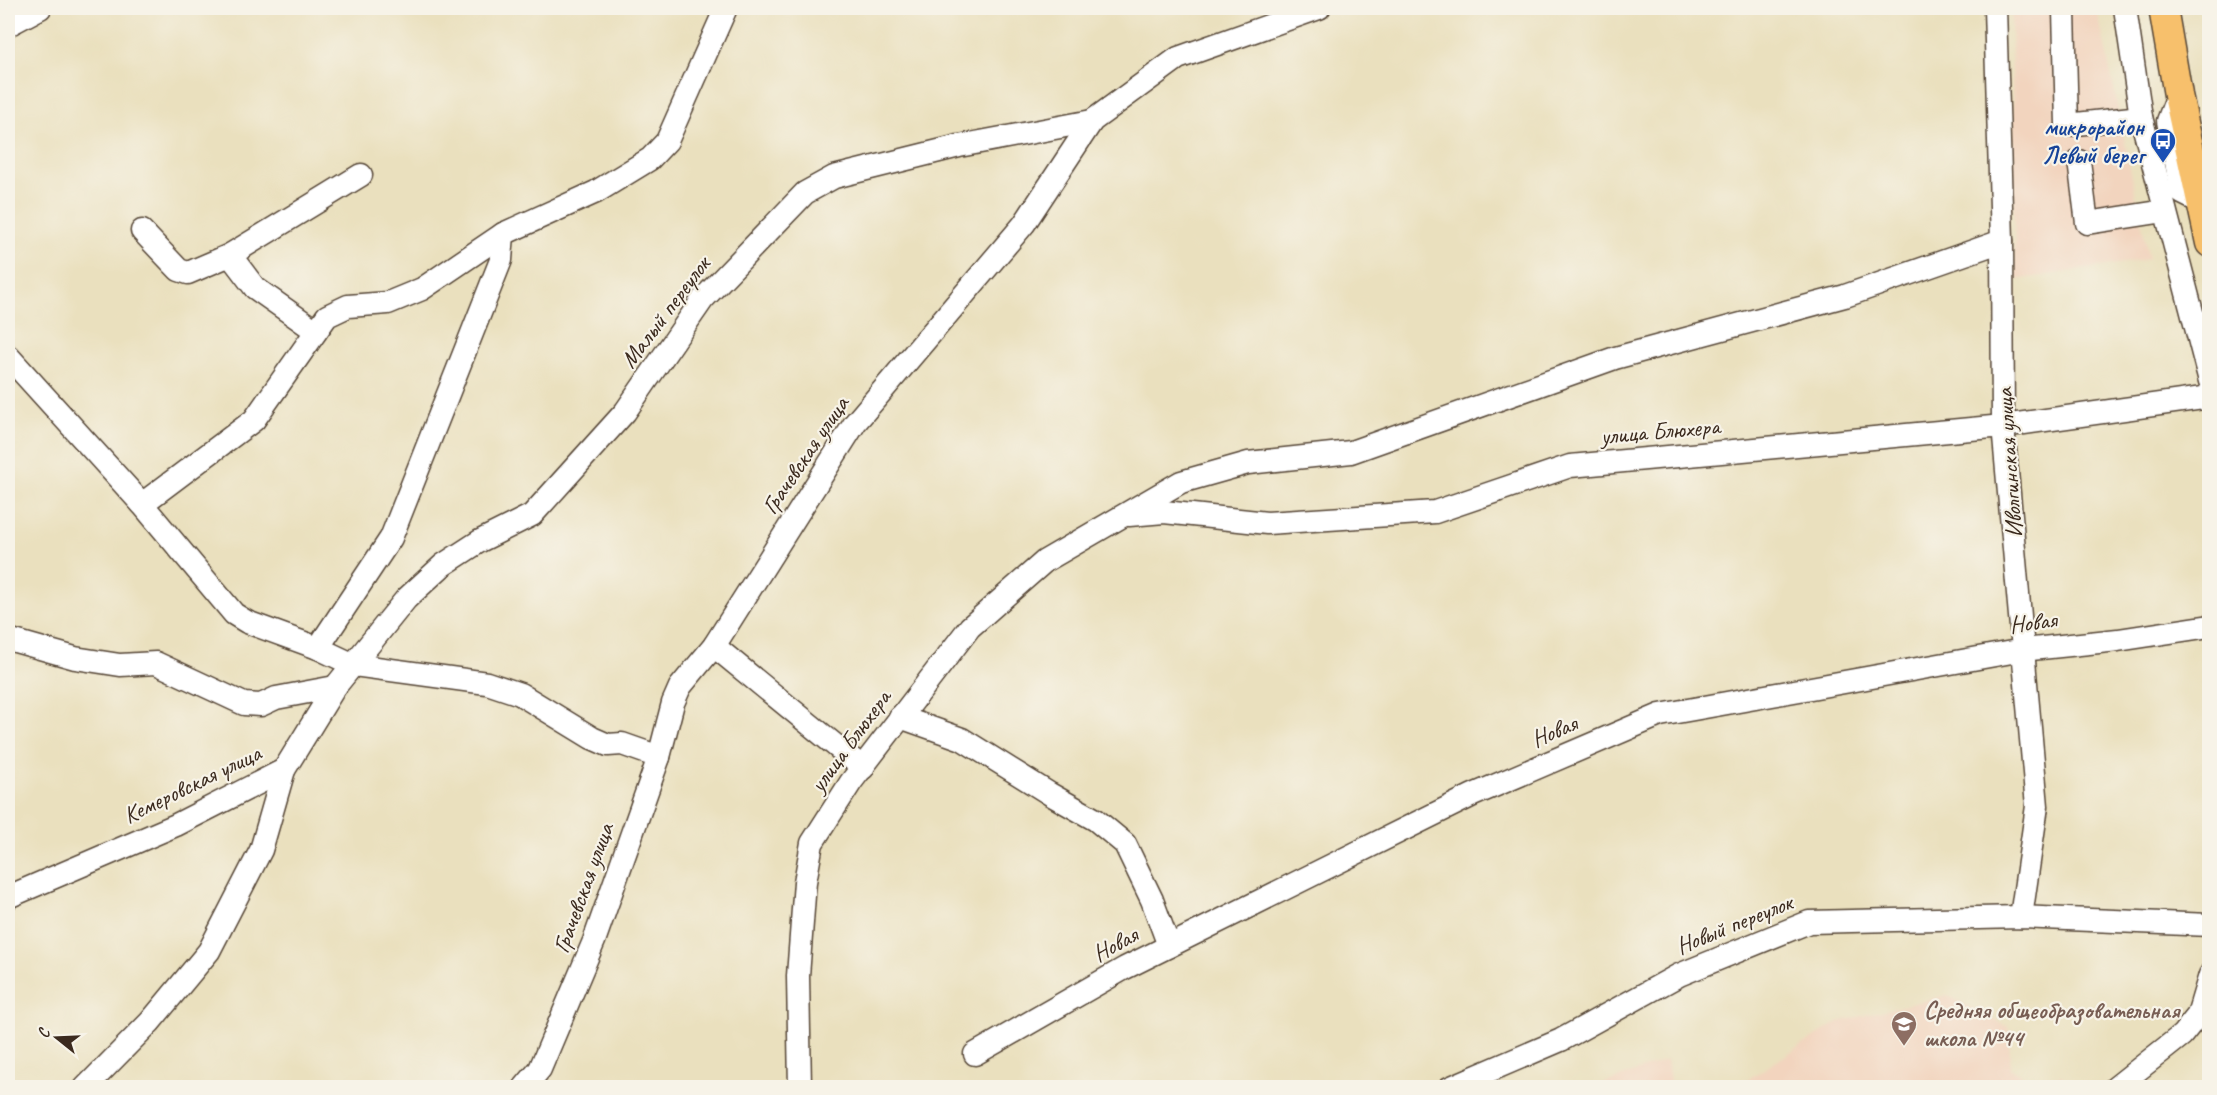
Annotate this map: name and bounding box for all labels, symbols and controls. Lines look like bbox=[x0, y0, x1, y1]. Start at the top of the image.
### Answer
place label: микрорайон Левый берег bbox=[2042, 112, 2148, 170]
bus stop icon: микрорайон Левый берег bbox=[2148, 126, 2178, 164]
street label: Малый переулок bbox=[613, 249, 718, 374]
street label: Иволгинская улица bbox=[1989, 386, 2029, 539]
street label: Грачевская улица bbox=[755, 389, 856, 520]
street label: улица Блюхера bbox=[1597, 411, 1723, 451]
street label: Новая bbox=[2008, 604, 2060, 640]
street label: улица Блюхера bbox=[802, 682, 899, 800]
street label: Новая bbox=[1526, 707, 1583, 754]
street label: Кемеровская улица bbox=[118, 737, 267, 830]
street label: Грачевская улица bbox=[546, 818, 621, 957]
street label: Новый переулок bbox=[1671, 886, 1799, 961]
street label: Новая bbox=[1087, 919, 1144, 968]
place label: Средняя общеобразовательная школа №44 bbox=[1924, 995, 2181, 1053]
north arrow bbox=[27, 1008, 87, 1068]
school or university icon: Средняя общеобразовательная школа №44 bbox=[1889, 1009, 1919, 1047]
text: С bbox=[33, 1025, 55, 1041]

